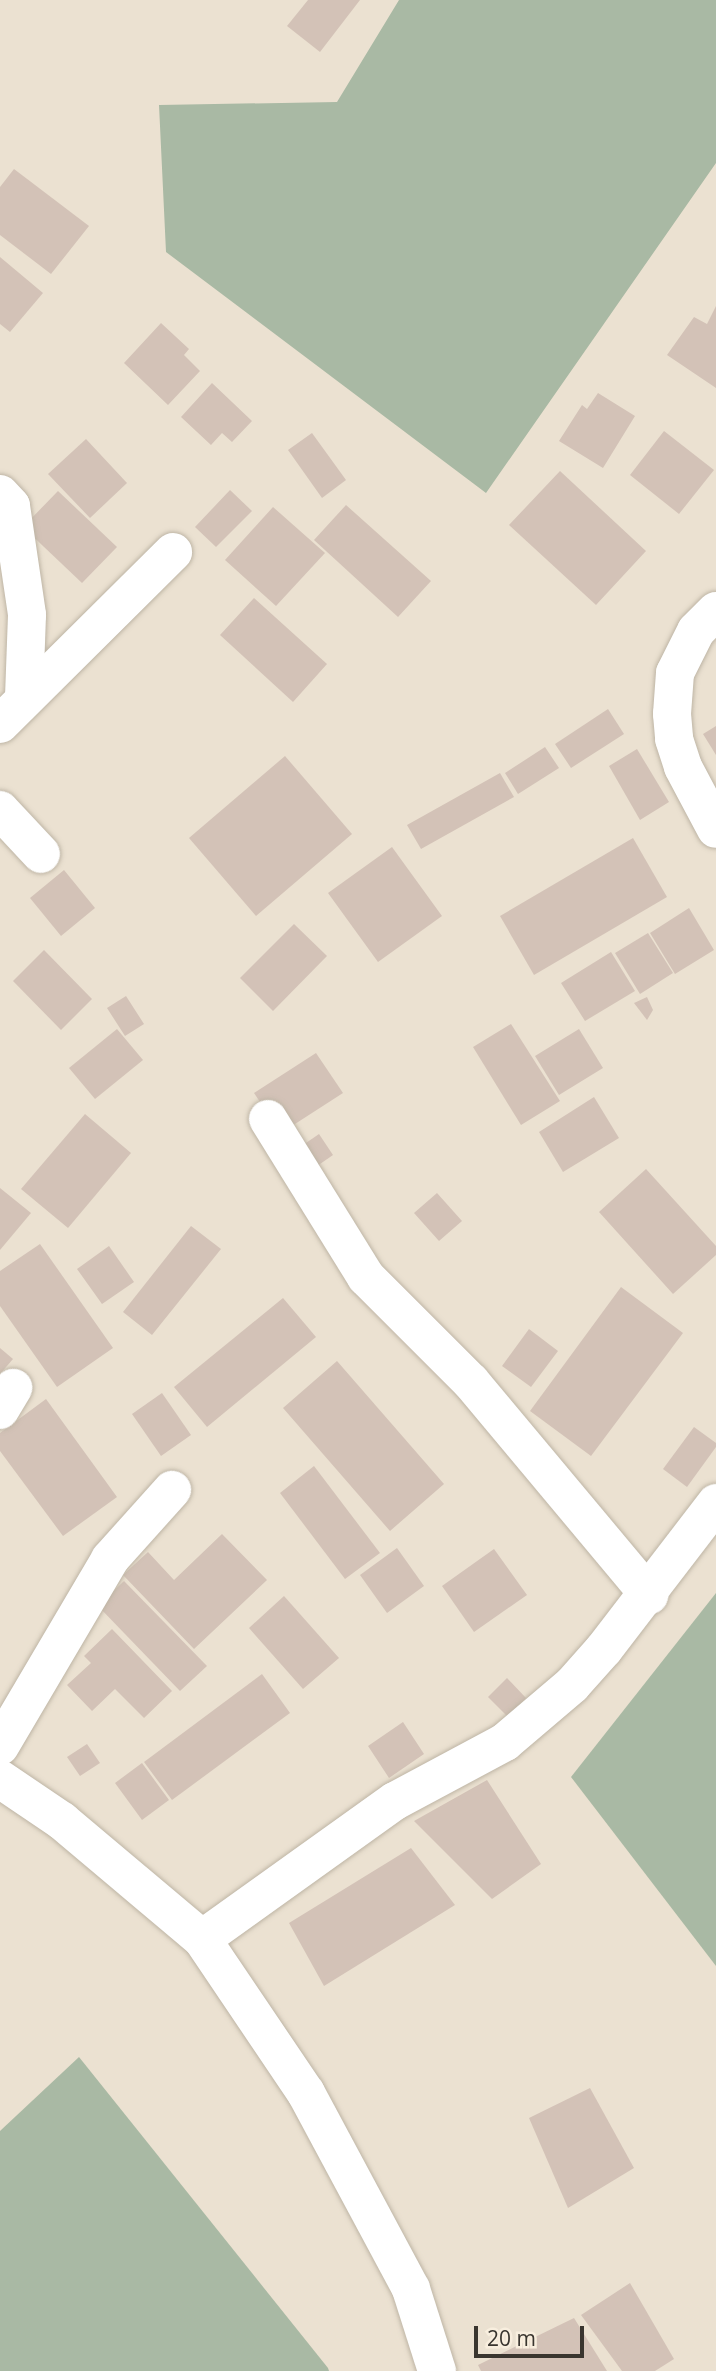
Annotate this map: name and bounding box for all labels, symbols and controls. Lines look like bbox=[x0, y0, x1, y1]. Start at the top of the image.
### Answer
scale bar bbox=[478, 2312, 588, 2356]
text: 20 m bbox=[487, 2324, 536, 2352]

